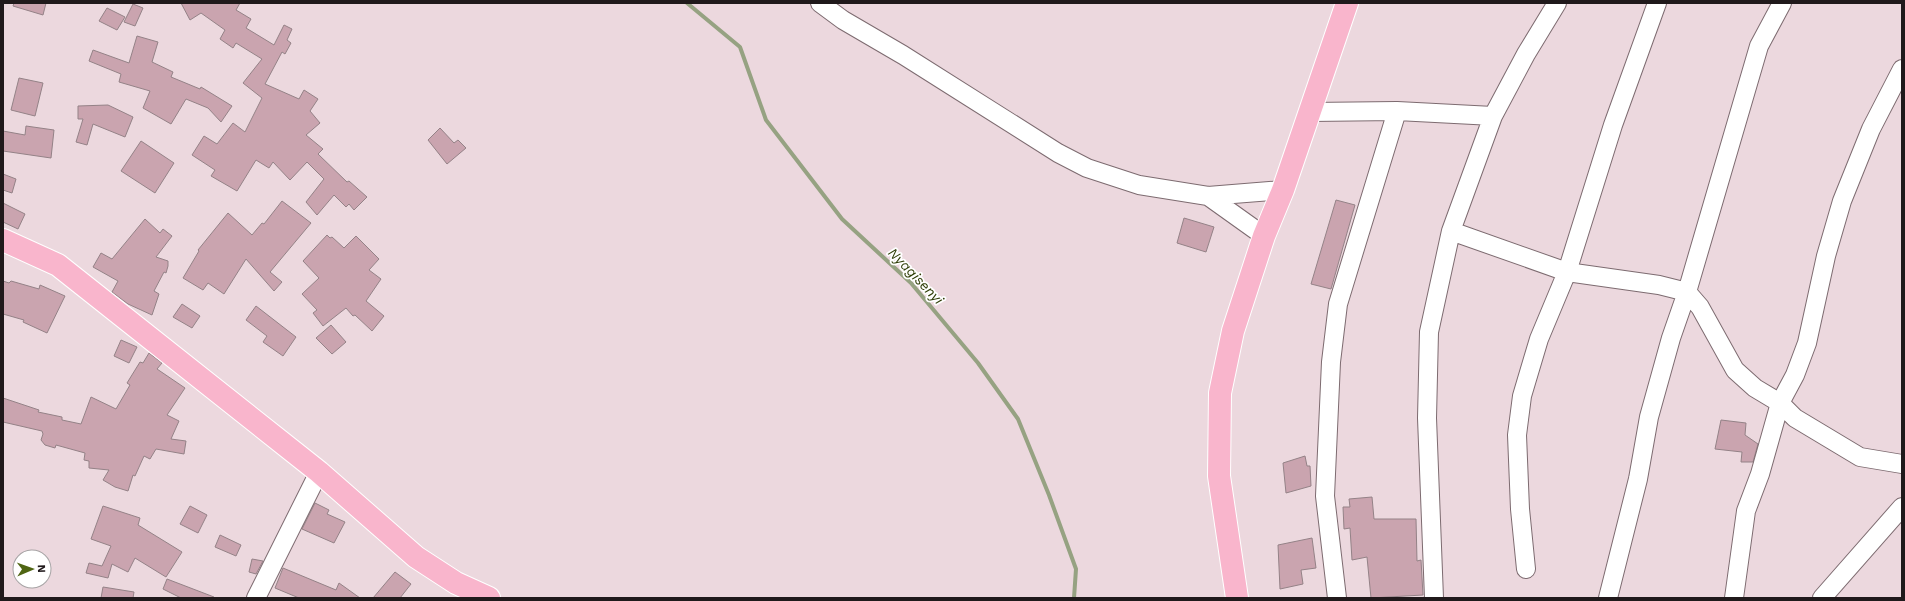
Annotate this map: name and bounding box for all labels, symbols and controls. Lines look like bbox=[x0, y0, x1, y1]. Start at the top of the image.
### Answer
water label: Nyagisenyi bbox=[885, 244, 947, 308]
north arrow bbox=[12, 549, 52, 589]
text: N bbox=[35, 564, 48, 573]

